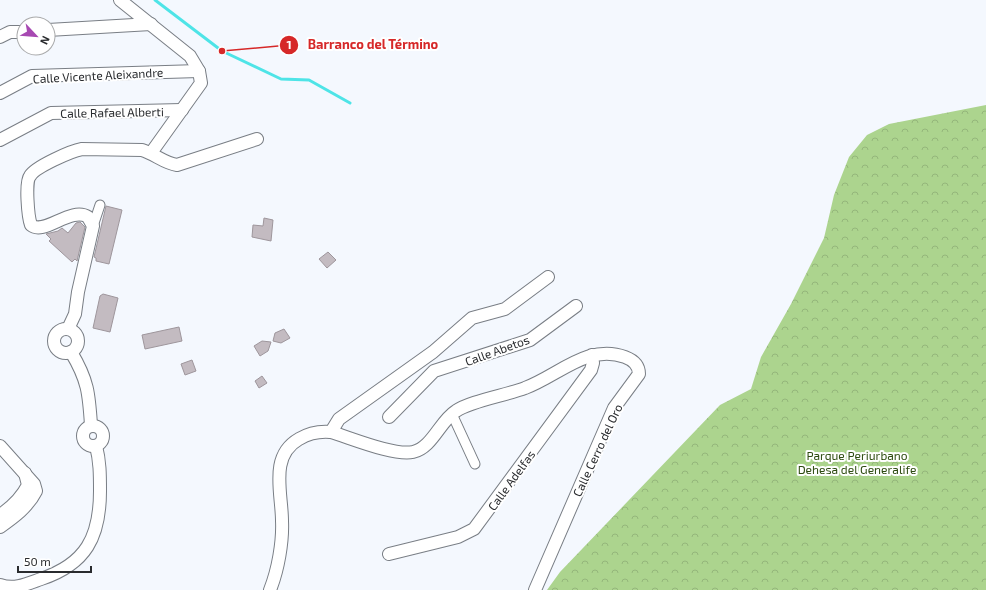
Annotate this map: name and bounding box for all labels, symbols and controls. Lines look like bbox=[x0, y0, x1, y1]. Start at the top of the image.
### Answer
north arrow bbox=[16, 16, 56, 56]
callout: Barranco del Término bbox=[279, 32, 446, 57]
text: N bbox=[38, 34, 53, 47]
text: Barranco del Término bbox=[308, 36, 439, 52]
text: 1 bbox=[286, 37, 292, 51]
street label: Calle Vicente Aleixandre bbox=[32, 65, 164, 85]
street label: Calle Rafael Alberti bbox=[60, 104, 164, 120]
street label: Calle Abetos bbox=[463, 332, 531, 368]
street label: Calle Cerro del Oro bbox=[569, 401, 625, 499]
street label: Calle Adelfas bbox=[484, 447, 538, 513]
park label: Parque Periurbano Dehesa del Generalife bbox=[798, 448, 916, 476]
scale bar bbox=[18, 548, 91, 574]
text: 50 m bbox=[24, 554, 51, 568]

